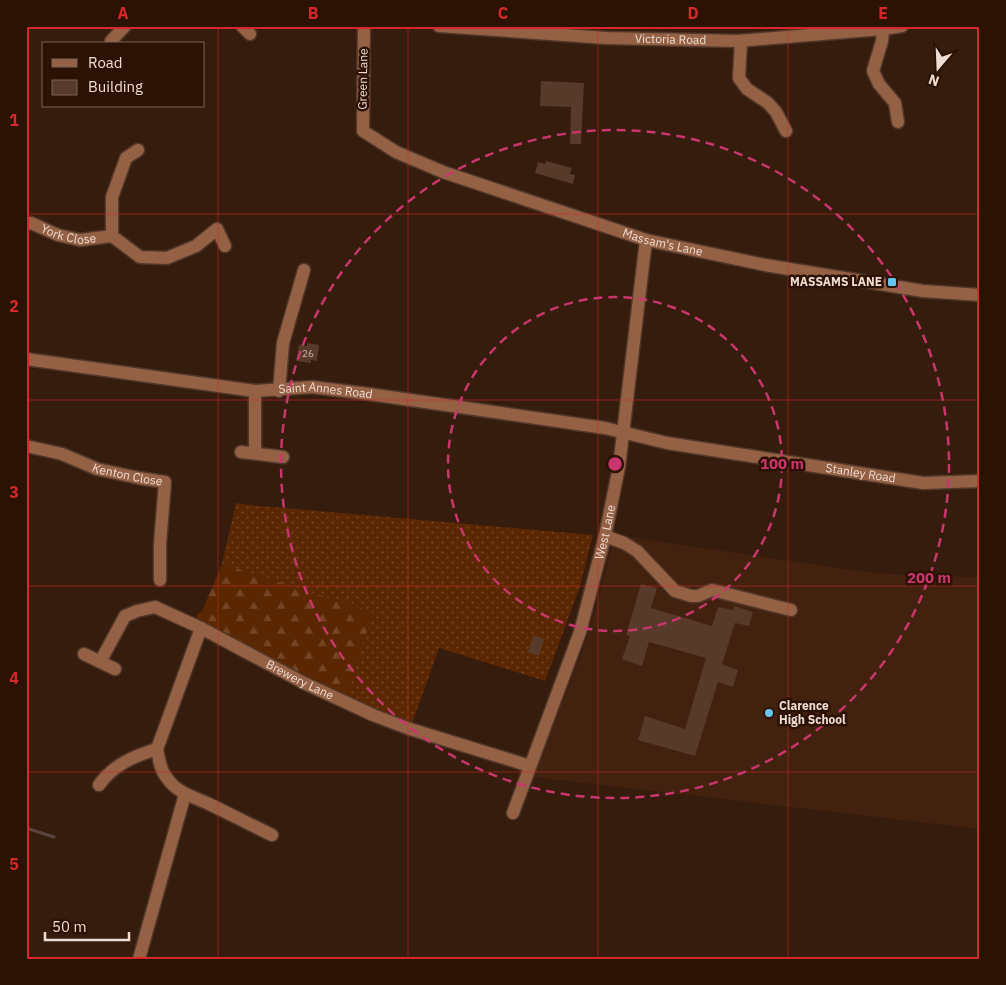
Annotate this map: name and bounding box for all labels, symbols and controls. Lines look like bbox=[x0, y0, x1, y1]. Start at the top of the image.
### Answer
text: A bbox=[118, 3, 129, 23]
text: B bbox=[308, 3, 319, 23]
text: C bbox=[498, 3, 508, 23]
text: D bbox=[687, 3, 699, 23]
text: E bbox=[878, 3, 888, 23]
street label: Victoria Road bbox=[635, 31, 707, 47]
legend bbox=[42, 42, 205, 108]
north arrow bbox=[914, 42, 964, 92]
street label: Green Lane bbox=[354, 48, 371, 110]
text: Road bbox=[88, 53, 123, 72]
text: N bbox=[926, 70, 941, 90]
text: Building bbox=[88, 77, 143, 96]
text: 1 bbox=[9, 110, 19, 130]
street label: York Close bbox=[39, 220, 97, 247]
street label: Massam's Lane bbox=[621, 225, 705, 259]
place label: MASSAMS LANE bbox=[790, 274, 882, 289]
marker: MASSAMS LANE bbox=[886, 276, 898, 288]
text: 2 bbox=[9, 296, 19, 316]
house number: 26 bbox=[302, 347, 314, 360]
street label: Saint Annes Road bbox=[278, 379, 374, 401]
text: 100 m bbox=[760, 454, 804, 473]
centre of rings bbox=[606, 455, 624, 473]
street label: Kenton Close bbox=[90, 460, 164, 489]
street label: Stanley Road bbox=[825, 460, 897, 486]
text: 3 bbox=[9, 482, 19, 502]
street label: West Lane bbox=[591, 503, 618, 561]
text: 200 m bbox=[907, 568, 951, 587]
street label: Brewery Lane bbox=[264, 656, 337, 703]
text: 4 bbox=[9, 668, 19, 688]
place label: Clarence High School bbox=[779, 698, 846, 727]
marker: Clarence High School bbox=[763, 707, 775, 719]
text: 5 bbox=[9, 854, 19, 874]
scale bar bbox=[45, 910, 129, 942]
text: 50 m bbox=[52, 917, 87, 936]

